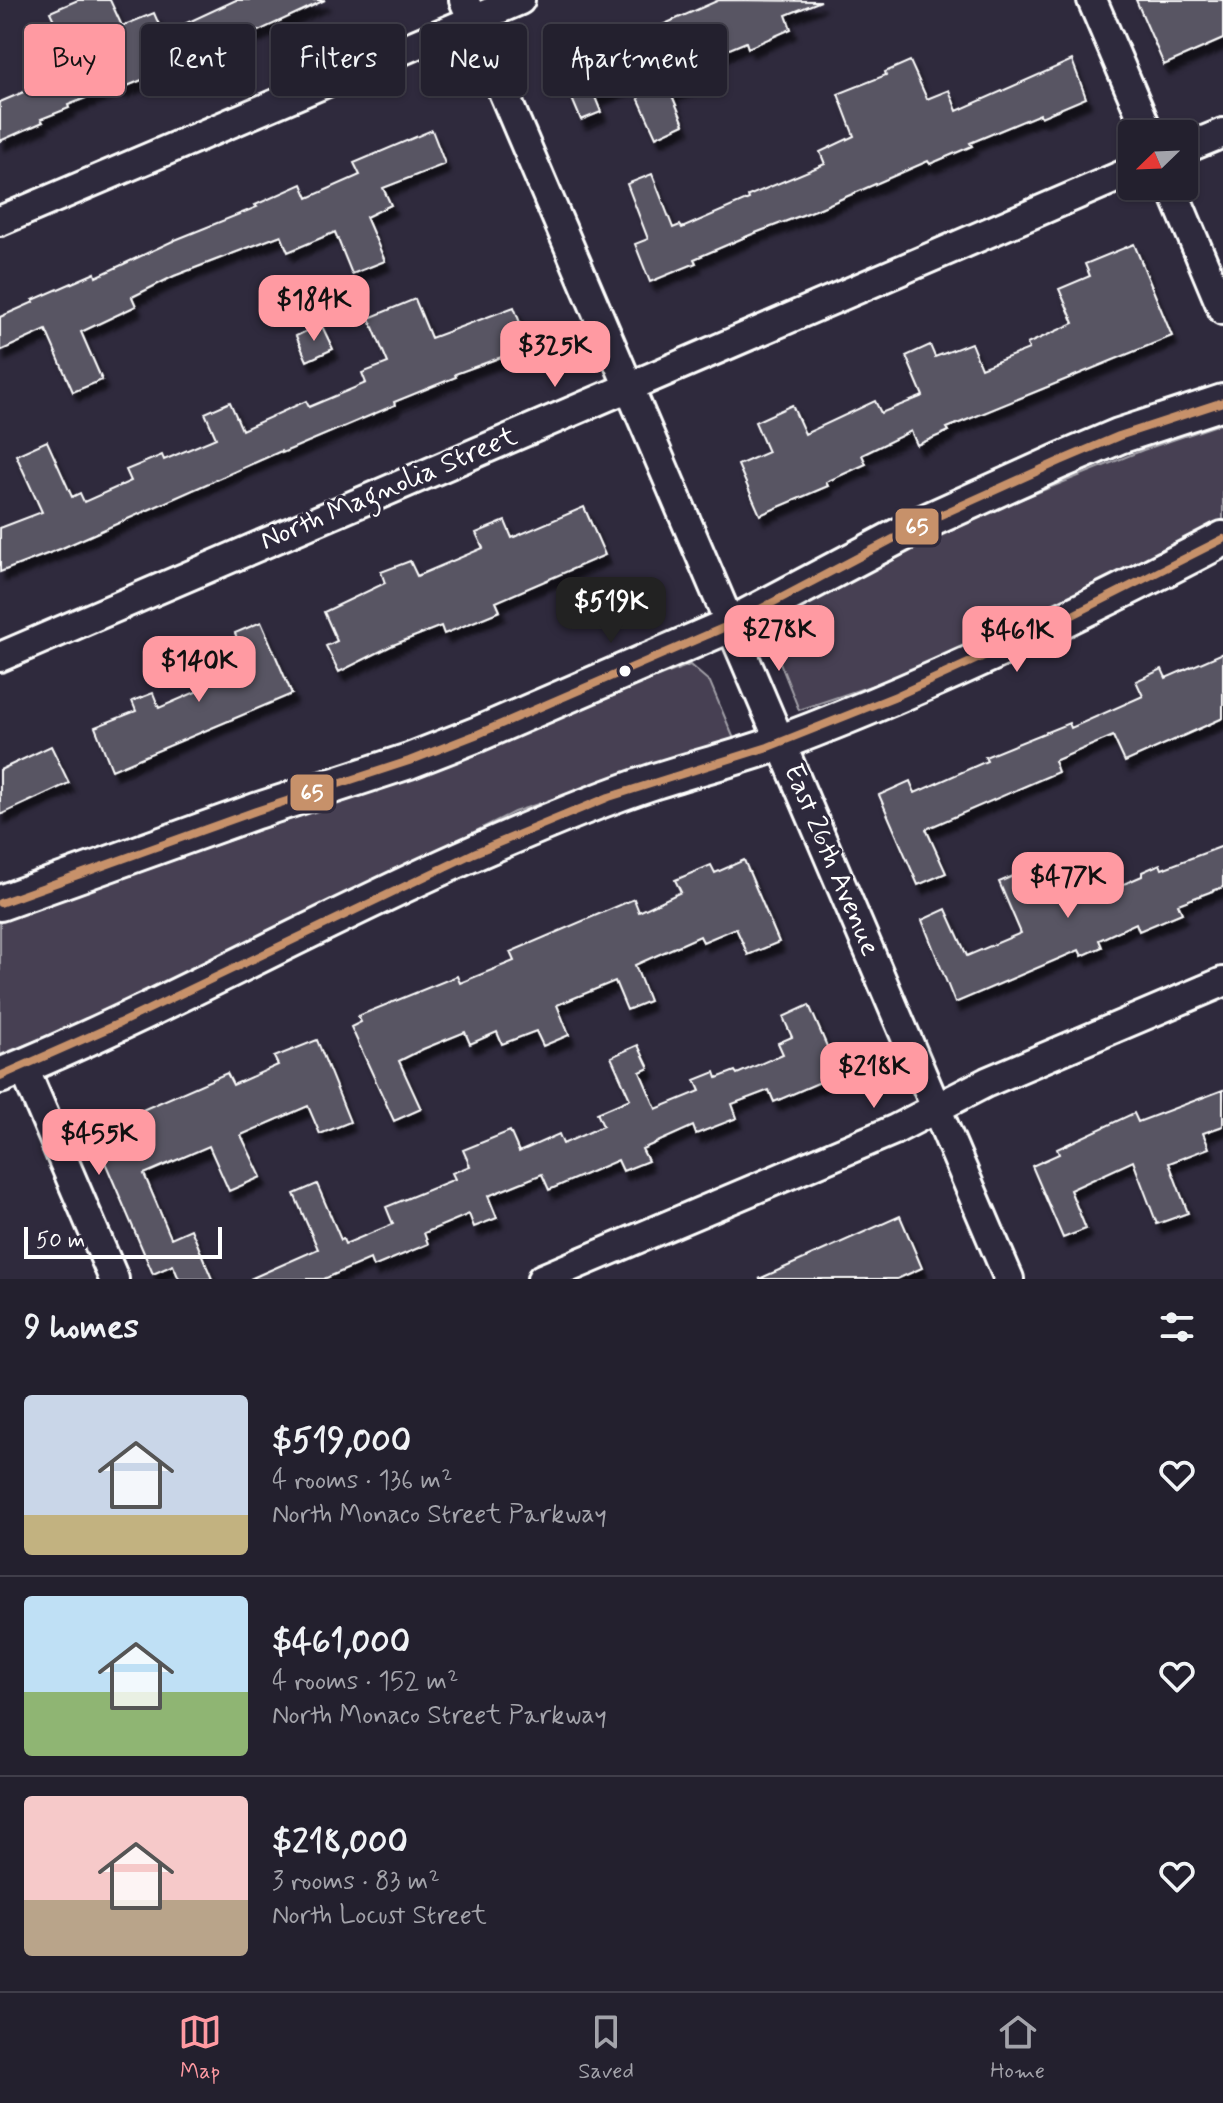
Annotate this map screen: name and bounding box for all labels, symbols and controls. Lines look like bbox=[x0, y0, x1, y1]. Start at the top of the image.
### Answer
chip: Buy bbox=[24, 24, 125, 96]
chip: Rent bbox=[141, 24, 255, 96]
chip: Filters bbox=[271, 24, 405, 96]
chip: New bbox=[421, 24, 527, 96]
chip: Apartment bbox=[543, 24, 727, 96]
north arrow bbox=[1118, 120, 1198, 200]
map controls bbox=[1118, 120, 1198, 200]
pin: $184K bbox=[258, 275, 370, 343]
text: $184K bbox=[277, 284, 351, 318]
pin: $325K bbox=[499, 321, 611, 389]
text: $325K bbox=[518, 330, 592, 364]
street label: North Magnolia Street bbox=[255, 418, 525, 563]
line badge: 65 bbox=[894, 507, 940, 546]
text: 65 bbox=[906, 514, 929, 542]
pin: $519K bbox=[555, 577, 667, 645]
text: $519K bbox=[574, 586, 648, 620]
pin: $278K bbox=[723, 605, 835, 673]
pin: $461K bbox=[961, 606, 1073, 674]
text: $278K bbox=[742, 614, 816, 648]
text: $461K bbox=[980, 615, 1054, 649]
pin: $140K bbox=[143, 636, 255, 704]
text: $140K bbox=[161, 645, 237, 679]
unlabelled marker bbox=[617, 663, 633, 679]
street label: East 26th Avenue bbox=[774, 758, 888, 962]
line badge: 65 bbox=[289, 773, 335, 812]
text: 65 bbox=[301, 780, 324, 808]
pin: $477K bbox=[1012, 852, 1124, 920]
text: $477K bbox=[1030, 861, 1106, 895]
pin: $218K bbox=[818, 1042, 930, 1110]
text: $218K bbox=[838, 1051, 910, 1085]
pin: $455K bbox=[43, 1109, 155, 1177]
text: $455K bbox=[60, 1118, 138, 1152]
scale bar bbox=[24, 1223, 222, 1259]
text: 50 m bbox=[36, 1227, 85, 1255]
text: 9 homes bbox=[24, 1305, 139, 1350]
icon: filters bbox=[1155, 1305, 1199, 1349]
text: $519,000 bbox=[272, 1419, 411, 1464]
icon: home bbox=[88, 1427, 184, 1523]
icon: heart bbox=[1155, 1453, 1199, 1497]
text: 4 rooms · 136 m² bbox=[272, 1464, 452, 1498]
text: North Monaco Street Parkway bbox=[272, 1498, 607, 1532]
text: $461,000 bbox=[272, 1620, 410, 1665]
icon: home bbox=[88, 1628, 184, 1724]
icon: heart bbox=[1155, 1654, 1199, 1698]
text: 4 rooms · 152 m² bbox=[272, 1665, 459, 1699]
text: North Monaco Street Parkway bbox=[272, 1699, 607, 1733]
text: $218,000 bbox=[272, 1820, 408, 1865]
icon: home bbox=[88, 1828, 184, 1924]
icon: heart bbox=[1155, 1854, 1199, 1898]
text: 3 rooms · 83 m² bbox=[272, 1865, 440, 1899]
text: North Locust Street bbox=[272, 1899, 487, 1933]
tab: Map bbox=[178, 2010, 222, 2086]
tab: Saved bbox=[578, 2010, 634, 2086]
tab: Home bbox=[990, 2010, 1045, 2086]

